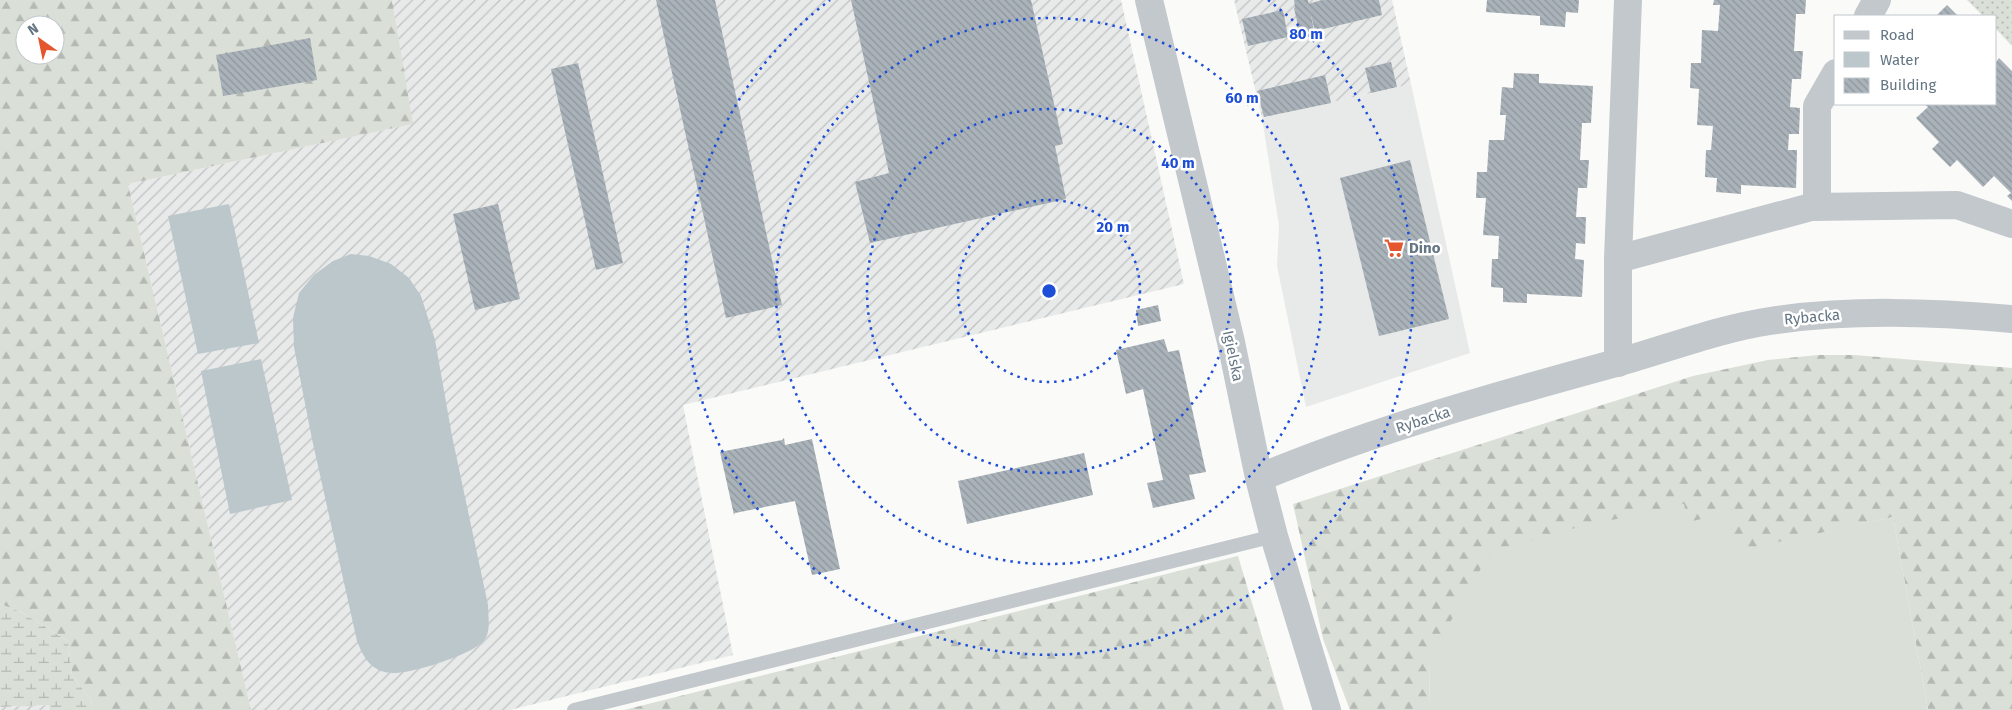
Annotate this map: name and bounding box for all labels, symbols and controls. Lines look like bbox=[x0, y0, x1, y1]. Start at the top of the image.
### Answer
north arrow bbox=[15, 15, 65, 65]
legend bbox=[1834, 15, 1997, 105]
text: N bbox=[25, 20, 42, 39]
text: 80 m bbox=[1289, 25, 1323, 43]
text: Road bbox=[1880, 26, 1915, 44]
text: Water bbox=[1880, 51, 1919, 69]
text: Building bbox=[1880, 76, 1936, 94]
text: 60 m bbox=[1225, 89, 1259, 107]
text: 40 m bbox=[1161, 154, 1195, 172]
text: 20 m bbox=[1097, 218, 1129, 236]
supermarket icon: Dino bbox=[1383, 237, 1405, 259]
place label: Dino bbox=[1409, 239, 1441, 257]
centre of rings bbox=[1040, 282, 1058, 300]
street label: Rybacka bbox=[1783, 306, 1841, 328]
street label: Igielska bbox=[1219, 329, 1247, 383]
street label: Rybacka bbox=[1394, 403, 1452, 437]

